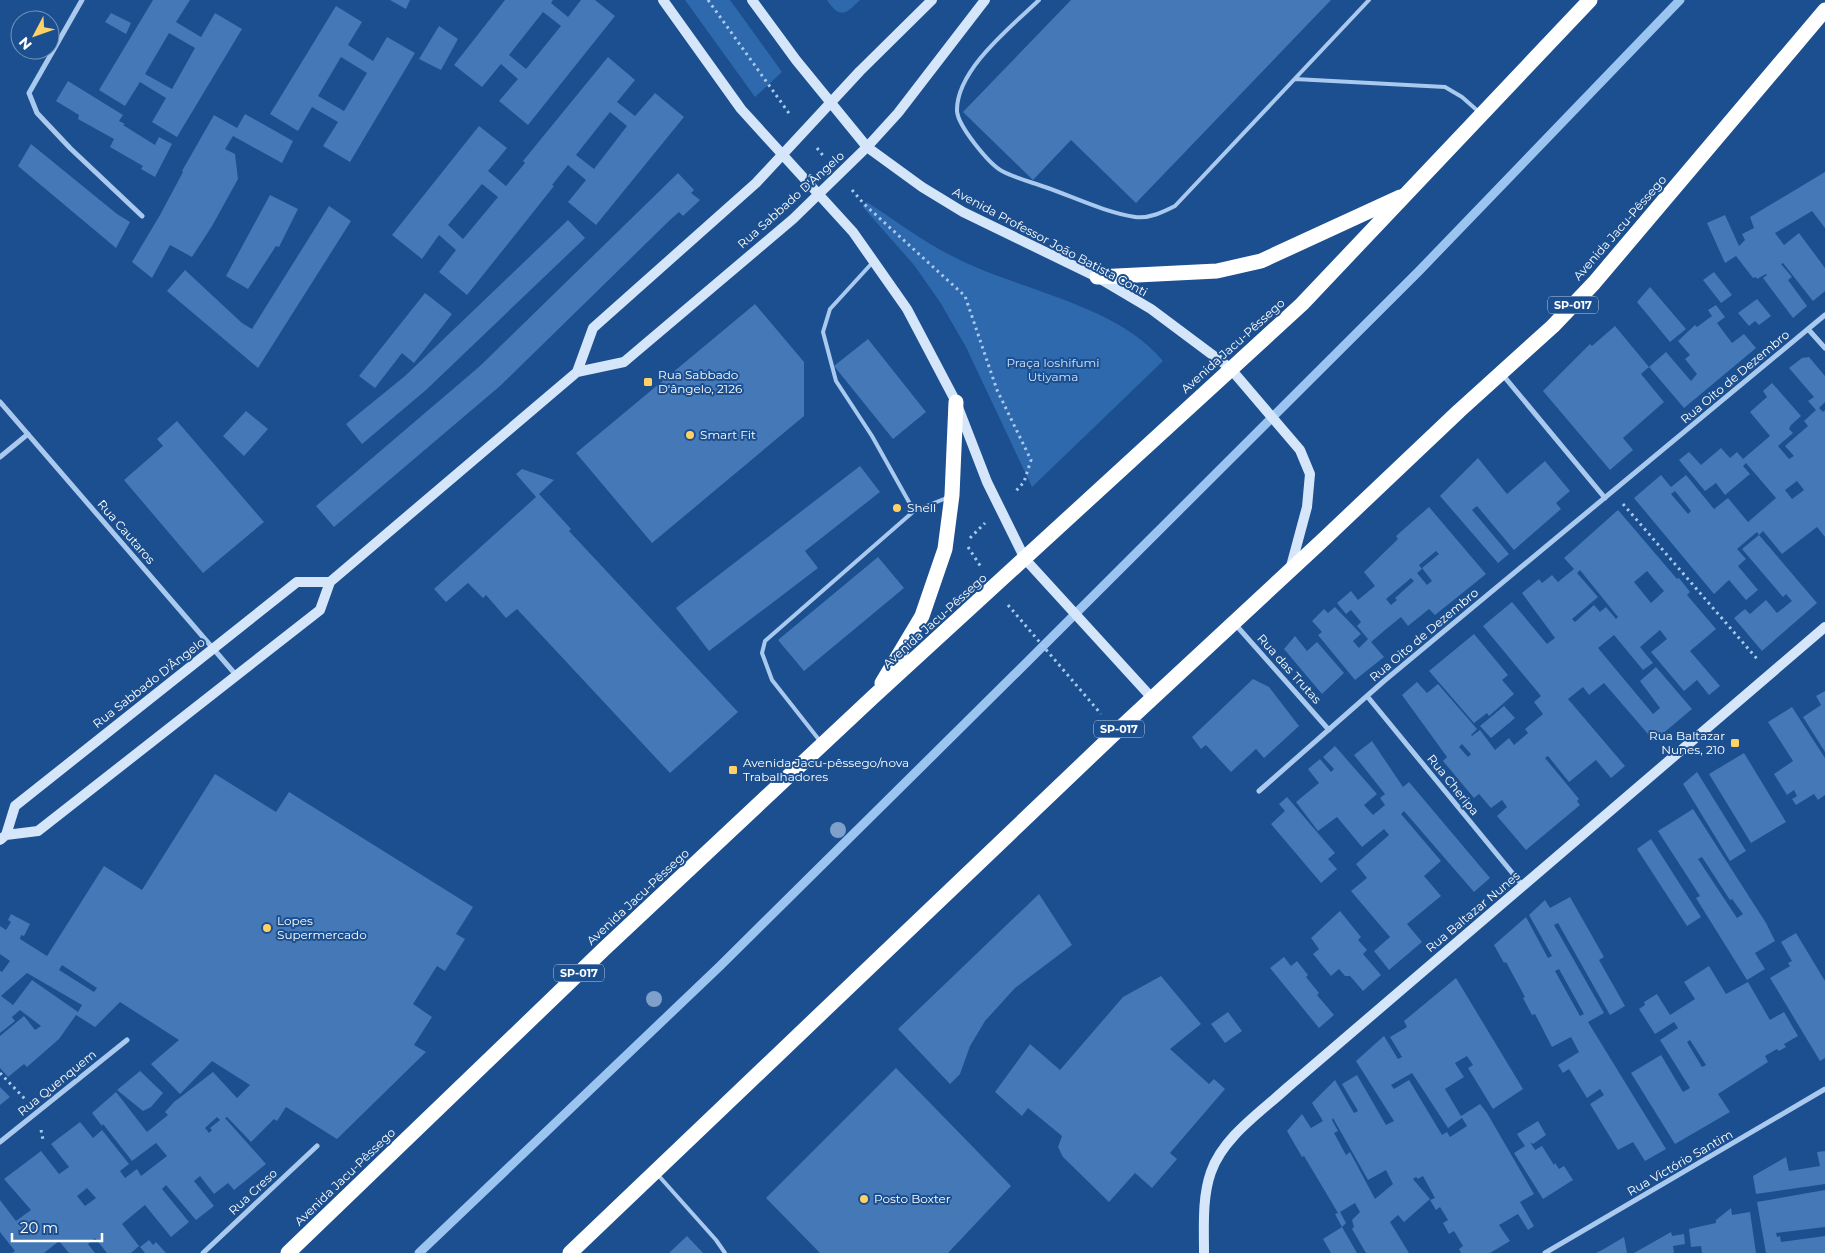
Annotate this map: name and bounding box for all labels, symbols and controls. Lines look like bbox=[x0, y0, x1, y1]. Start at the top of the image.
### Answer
north arrow bbox=[10, 10, 60, 60]
text: N bbox=[15, 33, 36, 54]
street label: Rua Sabbado D'Ângelo bbox=[734, 148, 847, 251]
street label: Avenida Jacu-Pêssego bbox=[1570, 172, 1669, 283]
street label: Avenida Professor João Batista Conti bbox=[950, 184, 1150, 300]
street label: Avenida Jacu-Pêssego bbox=[1178, 295, 1288, 396]
road number: SP-017 bbox=[1548, 296, 1598, 314]
street label: Rua Oito de Dezembro bbox=[1677, 327, 1792, 427]
park label: Praça Ioshifumi Utiyama bbox=[1006, 355, 1100, 384]
place label: Rua Sabbado D'ângelo, 2126 bbox=[658, 367, 742, 396]
marker: Rua Sabbado D'ângelo, 2126 bbox=[642, 376, 654, 388]
place label: Smart Fit bbox=[700, 427, 756, 442]
marker: Smart Fit bbox=[684, 429, 696, 441]
street label: Rua Cautaros bbox=[94, 496, 158, 567]
place label: Shell bbox=[907, 500, 936, 515]
marker: Shell bbox=[891, 502, 903, 514]
street label: Avenida Jacu-Pêssego bbox=[880, 570, 990, 671]
street label: Rua Oito de Dezembro bbox=[1366, 585, 1481, 685]
street label: Rua das Trutas bbox=[1254, 631, 1325, 707]
street label: Rua Sabbado D'Ângelo bbox=[90, 634, 208, 731]
road number: SP-017 bbox=[1094, 721, 1144, 738]
place label: Rua Baltazar Nunes, 210 bbox=[1649, 728, 1725, 757]
marker: Rua Baltazar Nunes, 210 bbox=[1729, 737, 1741, 749]
street label: Rua Cheripa bbox=[1424, 751, 1482, 818]
place label: Avenida Jacu-pêssego/nova Trabalhadores bbox=[743, 755, 909, 784]
marker: Avenida Jacu-pêssego/nova Trabalhadores bbox=[727, 764, 739, 776]
street label: Avenida Jacu-Pêssego bbox=[583, 845, 692, 948]
street label: Rua Baltazar Nunes bbox=[1423, 868, 1523, 955]
place label: Lopes Supermercado bbox=[277, 913, 367, 942]
marker: Lopes Supermercado bbox=[261, 922, 273, 934]
road number: SP-017 bbox=[554, 964, 604, 981]
street label: Rua Quenquem bbox=[14, 1046, 99, 1119]
street label: Avenida Jacu-Pêssego bbox=[291, 1125, 398, 1229]
street label: Rua Victório Santim bbox=[1624, 1126, 1735, 1199]
street label: Rua Creso bbox=[225, 1165, 280, 1218]
place label: Posto Boxter bbox=[874, 1191, 951, 1206]
marker: Posto Boxter bbox=[858, 1193, 870, 1205]
scale bar bbox=[12, 1210, 102, 1242]
text: 20 m bbox=[20, 1218, 58, 1237]

